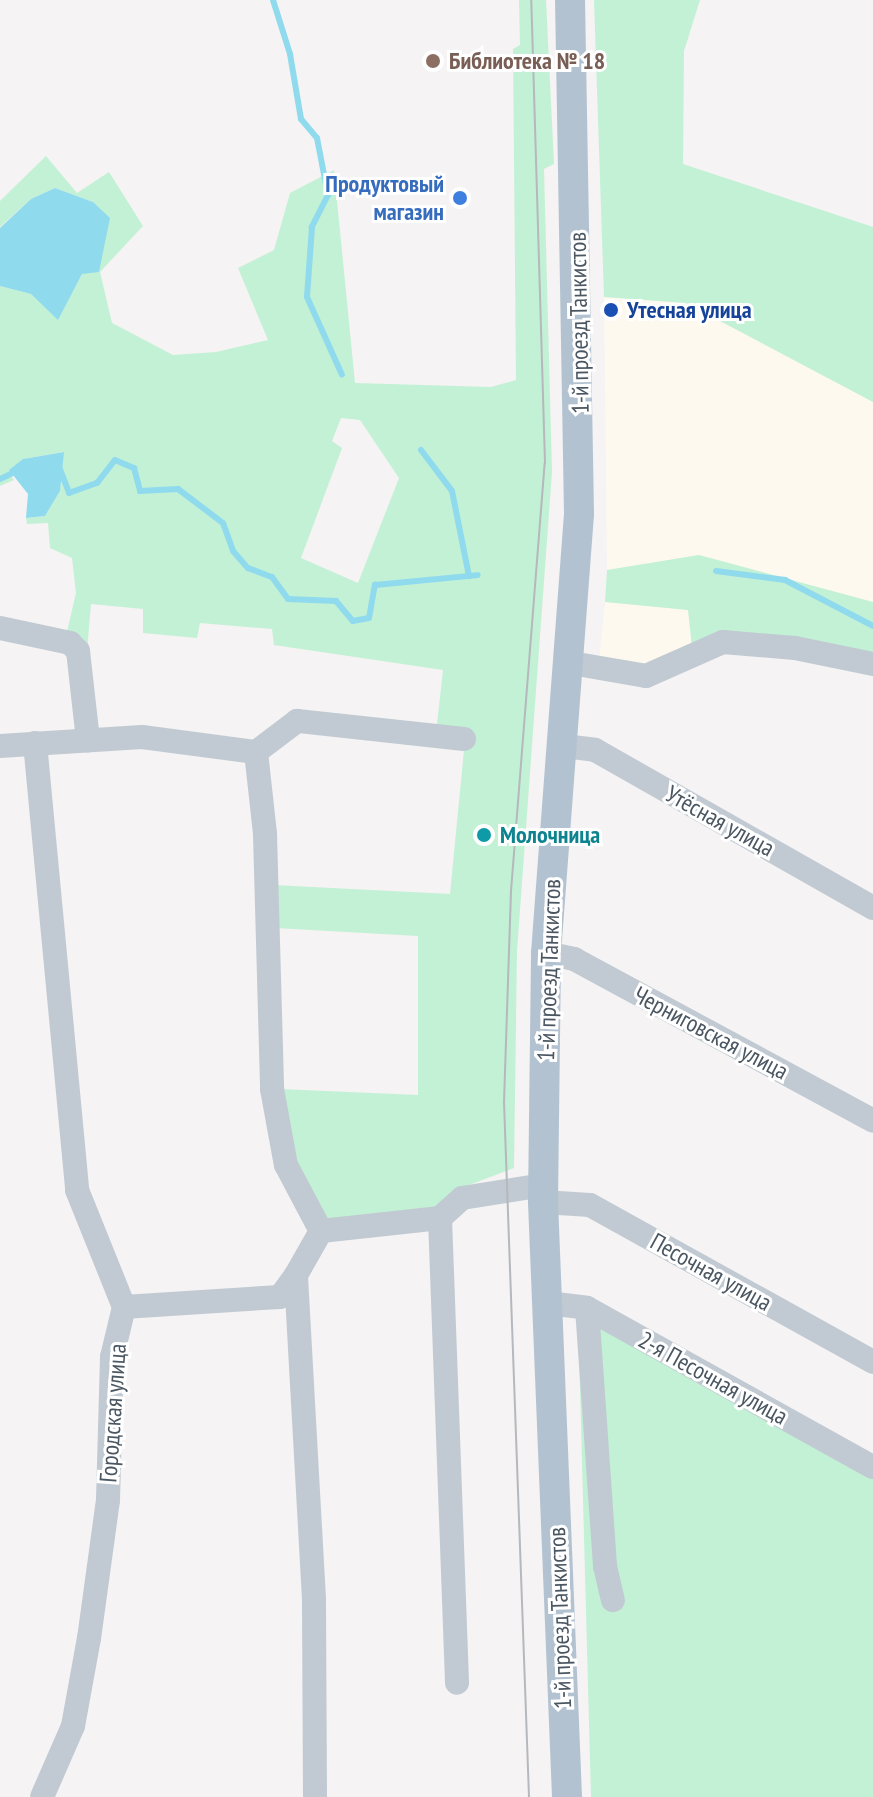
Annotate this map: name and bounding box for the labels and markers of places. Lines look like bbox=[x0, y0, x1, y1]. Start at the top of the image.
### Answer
place label: Библиотека № 18 bbox=[449, 47, 605, 75]
marker: Библиотека № 18 bbox=[424, 52, 442, 70]
place label: Продуктовый магазин bbox=[325, 170, 444, 226]
marker: Продуктовый магазин bbox=[451, 189, 469, 207]
place label: Утесная улица bbox=[627, 296, 752, 324]
marker: Утесная улица bbox=[602, 301, 620, 319]
place label: Молочница bbox=[500, 821, 600, 849]
marker: Молочница bbox=[475, 826, 493, 844]

